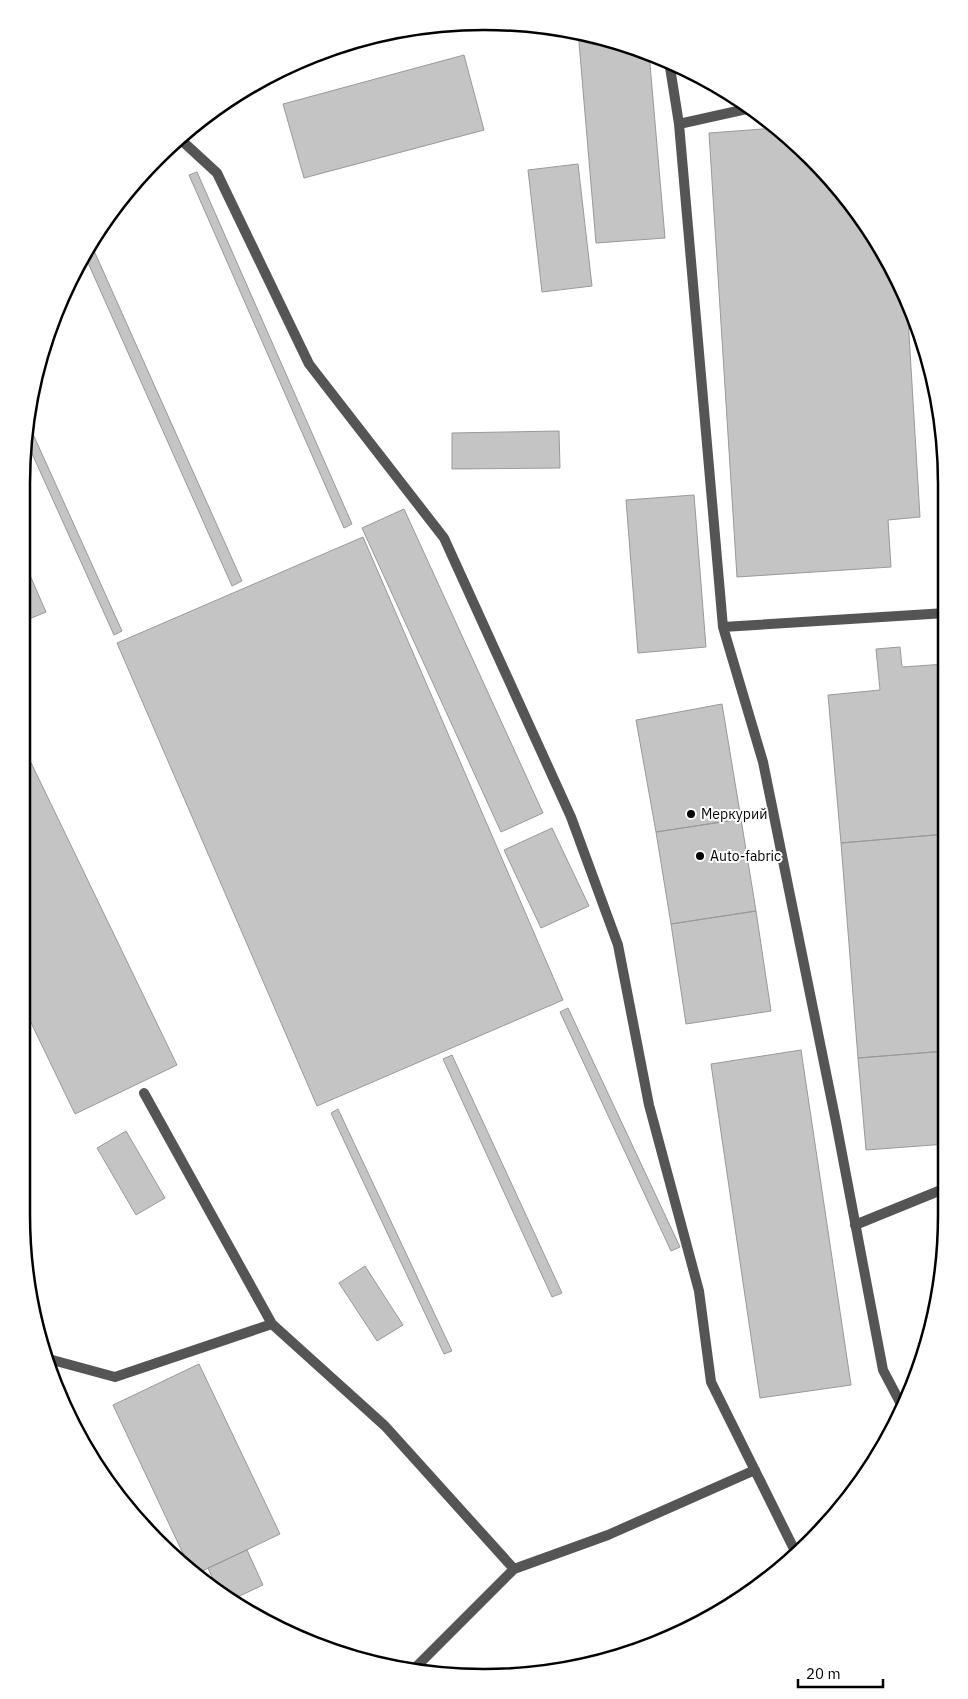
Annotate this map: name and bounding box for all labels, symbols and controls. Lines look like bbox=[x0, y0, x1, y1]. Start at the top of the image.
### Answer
place label: Меркурий bbox=[701, 805, 767, 823]
marker: Меркурий bbox=[685, 808, 697, 820]
place label: Auto-fabric bbox=[710, 847, 781, 865]
marker: Auto-fabric bbox=[694, 850, 706, 862]
scale bar bbox=[798, 1656, 883, 1688]
text: 20 m bbox=[806, 1664, 841, 1683]

